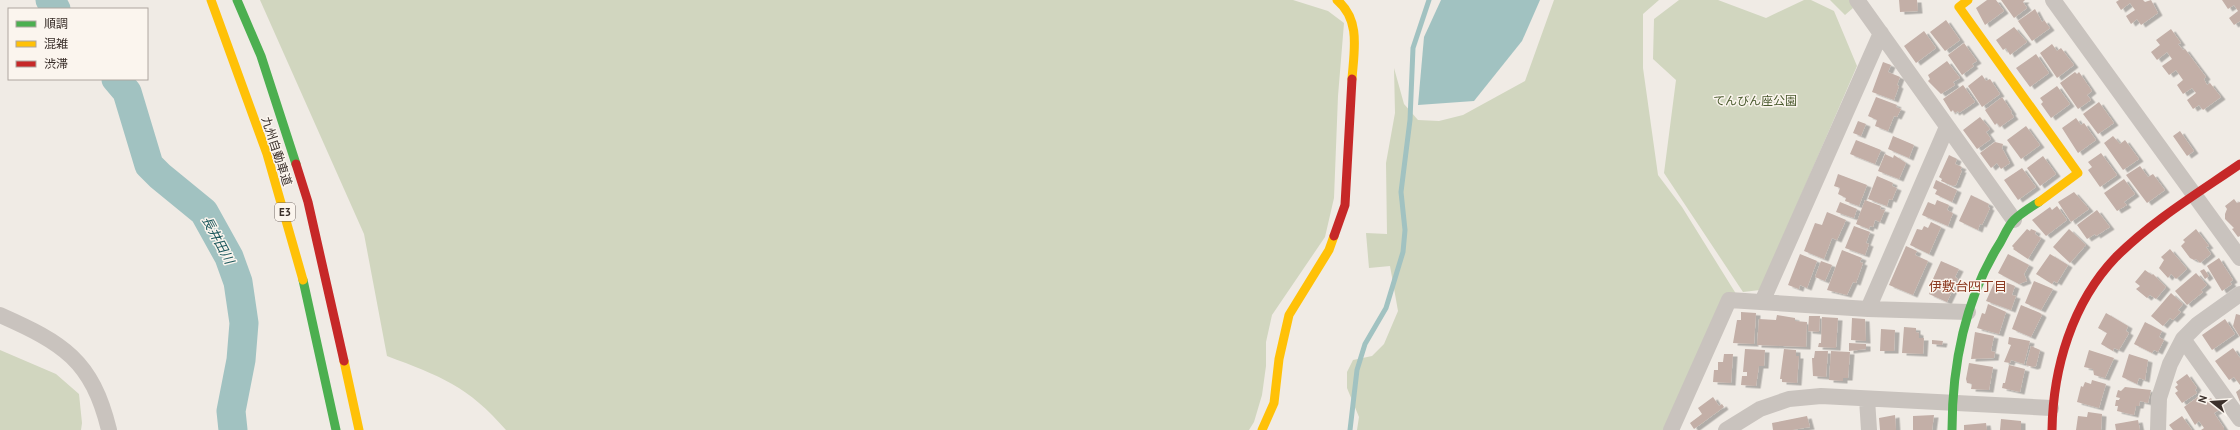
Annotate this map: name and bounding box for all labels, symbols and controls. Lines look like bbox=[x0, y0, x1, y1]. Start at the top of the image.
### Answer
legend bbox=[8, 8, 148, 80]
text: 順調 bbox=[44, 16, 68, 31]
text: 混雑 bbox=[44, 36, 68, 51]
text: 渋滞 bbox=[44, 56, 68, 71]
park label: てんびん座公園 bbox=[1713, 93, 1797, 108]
street label: 九州自動車道 bbox=[259, 114, 295, 188]
road number: E3 bbox=[275, 203, 295, 221]
water label: 長井田川 bbox=[198, 213, 239, 269]
district label: 伊敷台四丁目 bbox=[1929, 278, 2007, 295]
north arrow bbox=[2192, 382, 2232, 422]
text: N bbox=[2195, 394, 2210, 405]

